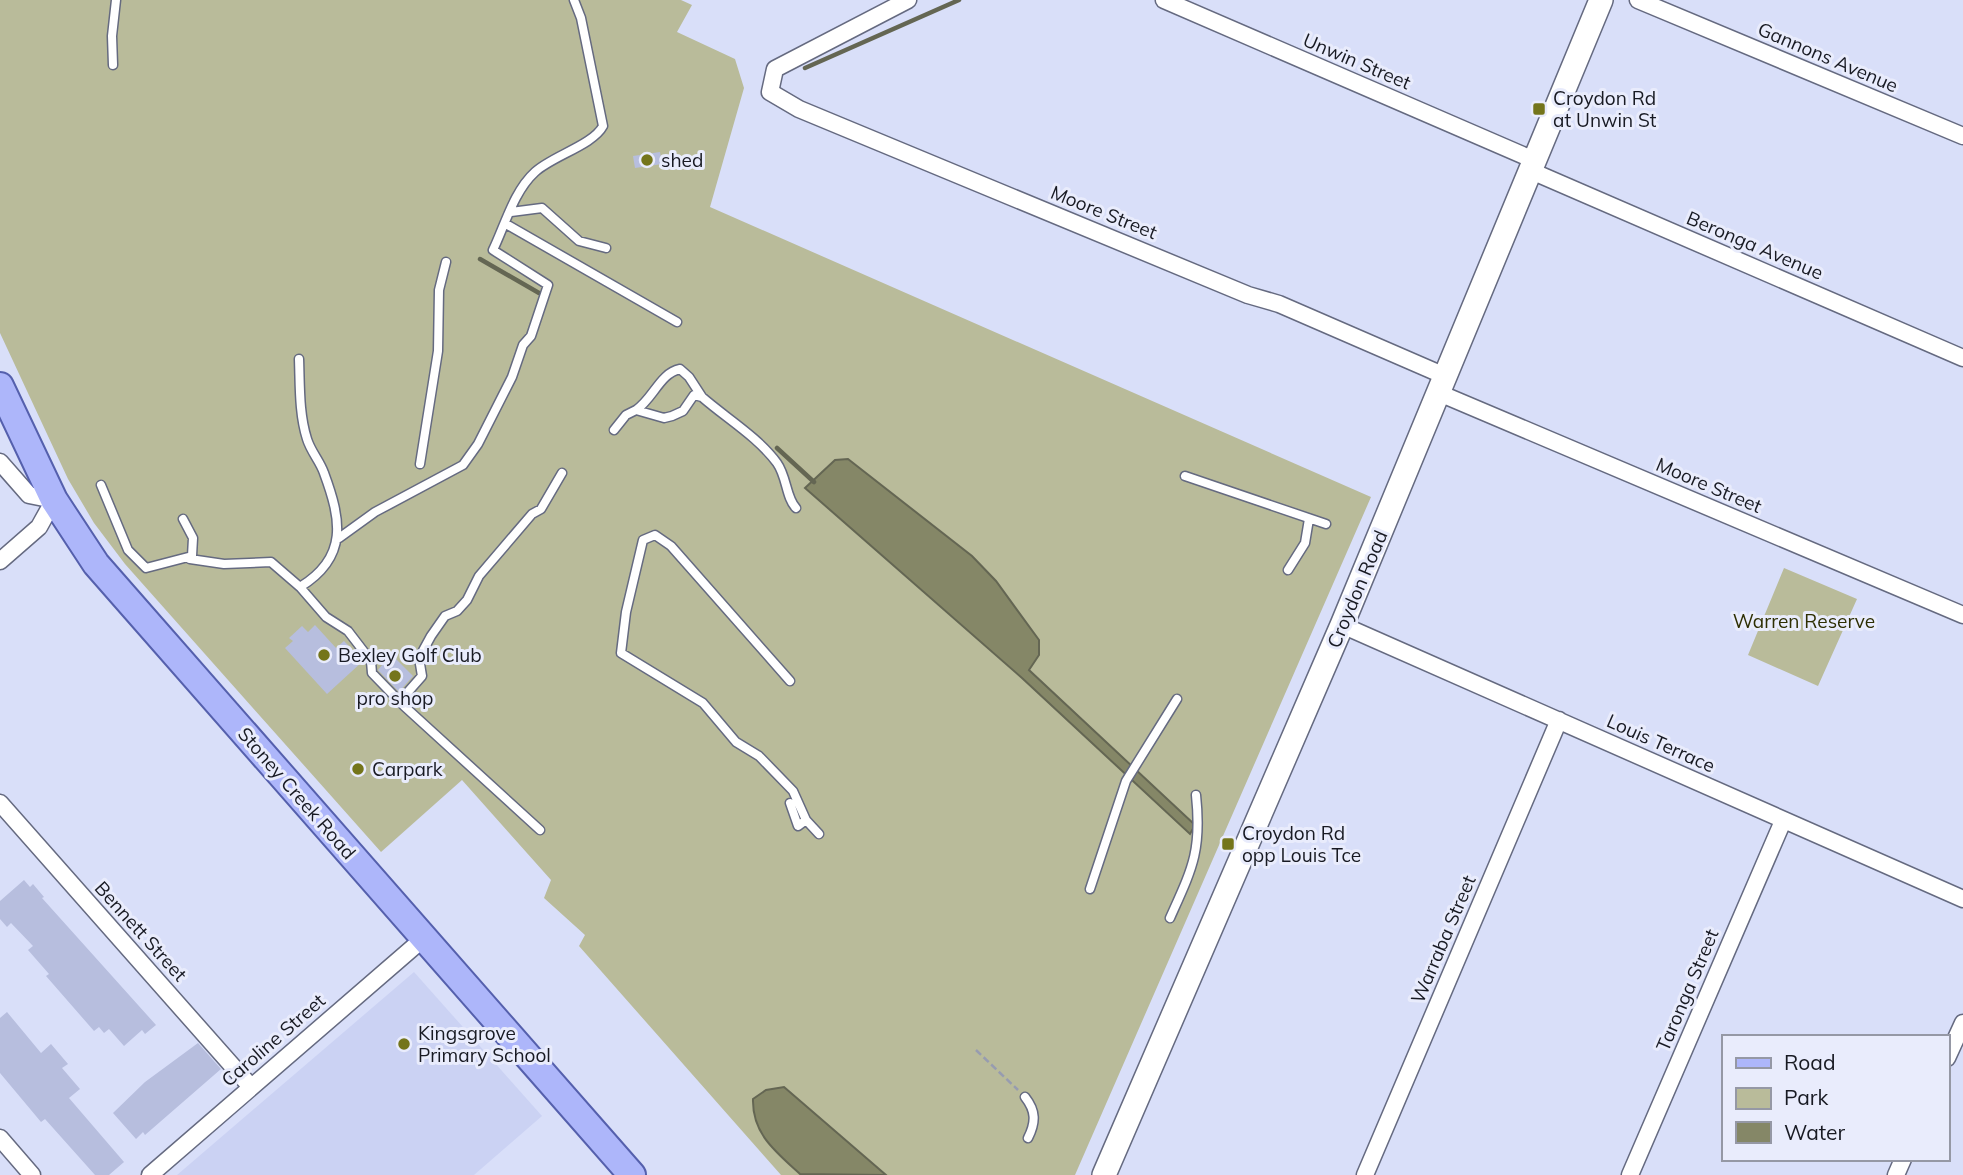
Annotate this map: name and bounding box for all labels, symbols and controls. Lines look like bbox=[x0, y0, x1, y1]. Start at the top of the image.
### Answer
street label: Gannons Avenue bbox=[1754, 17, 1902, 97]
street label: Unwin Street bbox=[1300, 28, 1415, 95]
place label: Croydon Rd at Unwin St bbox=[1553, 86, 1657, 132]
marker: Croydon Rd at Unwin St bbox=[1531, 101, 1547, 117]
place label: shed bbox=[661, 148, 703, 172]
marker: shed bbox=[639, 152, 655, 168]
street label: Moore Street bbox=[1047, 180, 1161, 244]
street label: Beronga Avenue bbox=[1683, 205, 1827, 285]
street label: Moore Street bbox=[1652, 452, 1766, 518]
street label: Croydon Road bbox=[1321, 527, 1393, 651]
park label: Warren Reserve bbox=[1733, 609, 1875, 633]
place label: Bexley Golf Club bbox=[338, 643, 482, 667]
marker: Bexley Golf Club bbox=[316, 647, 332, 663]
marker: pro shop bbox=[387, 668, 403, 684]
place label: pro shop bbox=[357, 686, 433, 710]
street label: Louis Terrace bbox=[1603, 708, 1719, 778]
street label: Stoney Creek Road bbox=[233, 722, 361, 864]
place label: Carpark bbox=[372, 757, 443, 781]
marker: Carpark bbox=[350, 761, 366, 777]
place label: Croydon Rd opp Louis Tce bbox=[1242, 821, 1361, 867]
marker: Croydon Rd opp Louis Tce bbox=[1220, 836, 1236, 852]
street label: Warraba Street bbox=[1405, 871, 1481, 1007]
street label: Bennett Street bbox=[90, 876, 192, 986]
street label: Taronga Street bbox=[1650, 925, 1724, 1055]
street label: Caroline Street bbox=[216, 988, 330, 1092]
place label: Kingsgrove Primary School bbox=[418, 1021, 551, 1067]
legend bbox=[1722, 1035, 1949, 1161]
marker: Kingsgrove Primary School bbox=[396, 1036, 412, 1052]
text: Road bbox=[1784, 1049, 1835, 1075]
text: Park bbox=[1784, 1084, 1828, 1110]
text: Water bbox=[1784, 1119, 1845, 1145]

